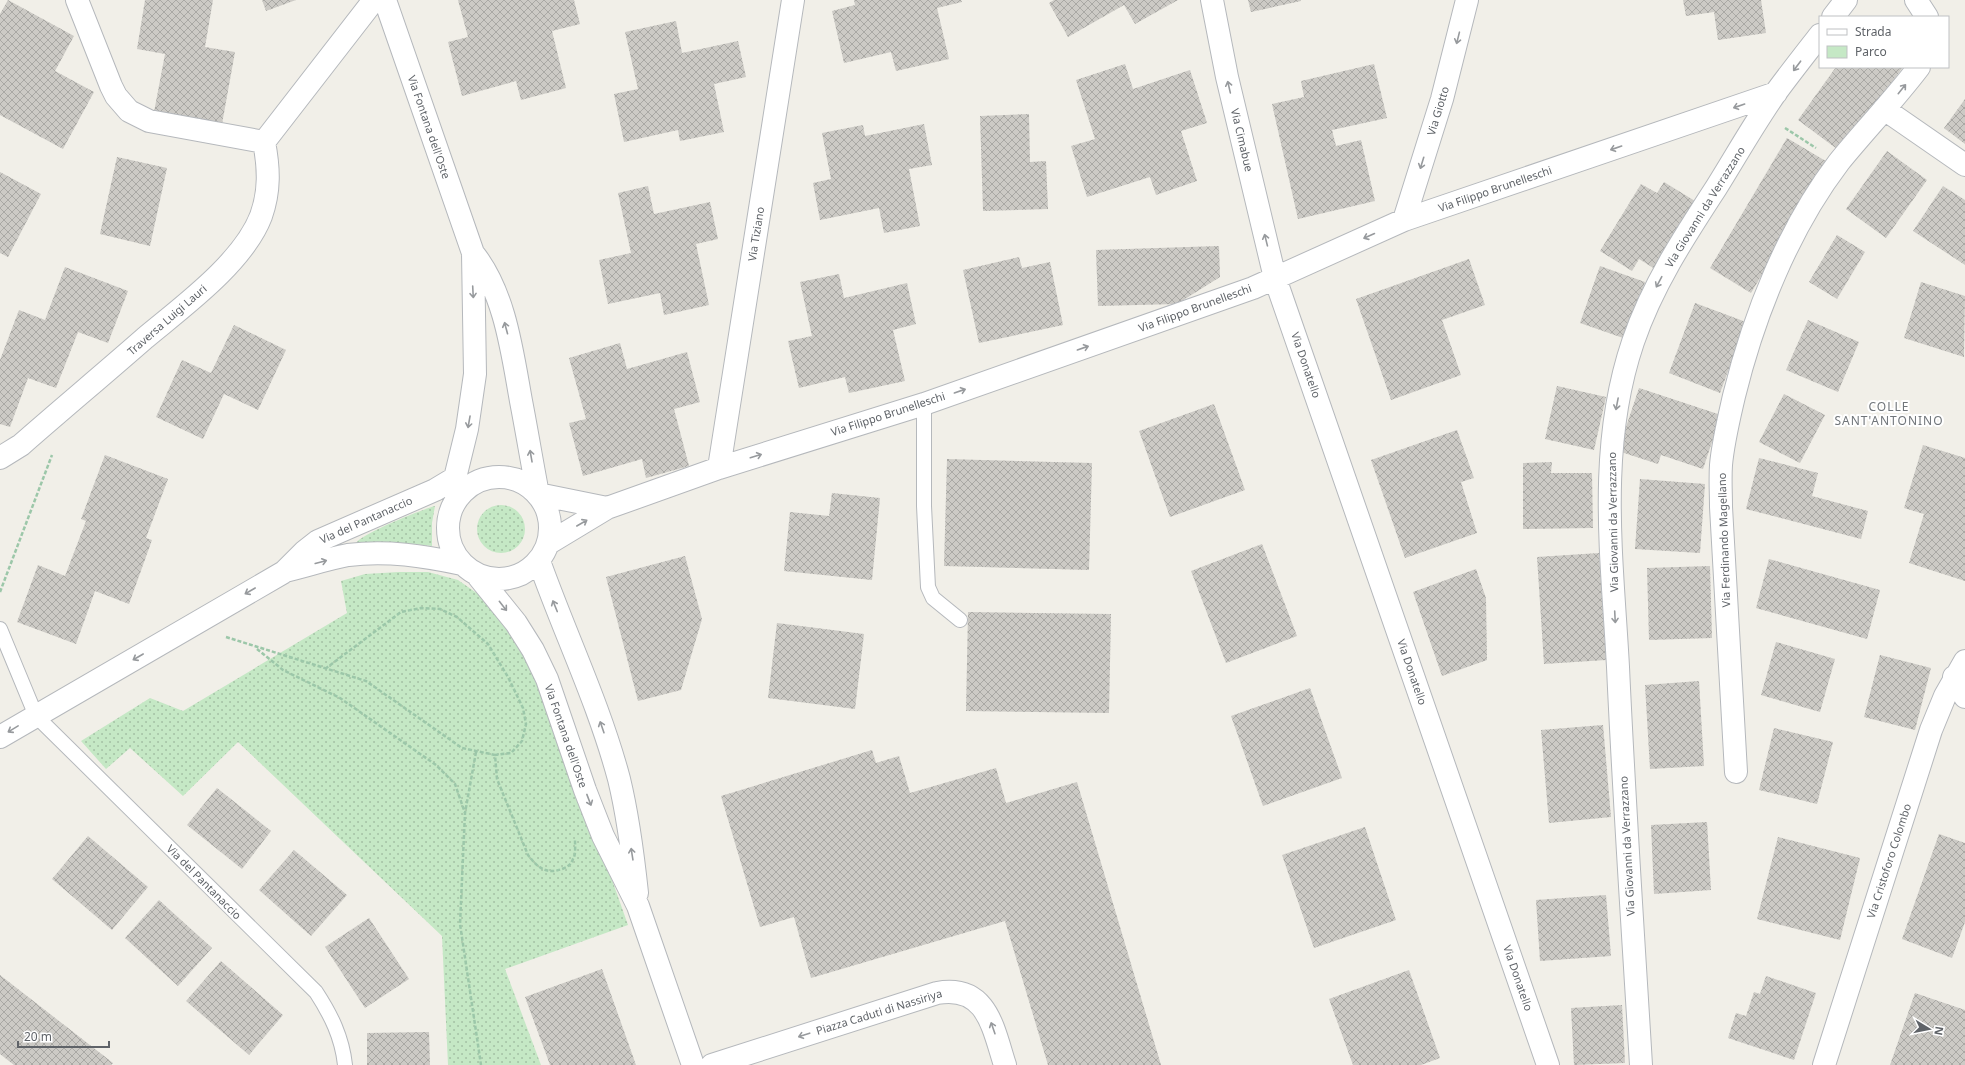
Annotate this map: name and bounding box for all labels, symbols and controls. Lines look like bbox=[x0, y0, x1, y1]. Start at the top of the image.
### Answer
legend bbox=[1819, 16, 1949, 68]
text: Strada bbox=[1855, 23, 1891, 40]
one-way arrow bbox=[1454, 31, 1462, 44]
text: Parco bbox=[1855, 43, 1887, 60]
one-way arrow bbox=[1792, 60, 1801, 71]
street label: Via Fontana dell'Oste bbox=[405, 73, 454, 181]
one-way arrow bbox=[1225, 81, 1233, 94]
one-way arrow bbox=[1898, 83, 1907, 94]
street label: Via Giotto bbox=[1423, 84, 1452, 137]
one-way arrow bbox=[1734, 102, 1746, 110]
street label: Via Cimabue bbox=[1228, 107, 1257, 173]
street label: Via Giovanni da Verrazzano bbox=[1661, 143, 1748, 270]
one-way arrow bbox=[1611, 144, 1623, 152]
one-way arrow bbox=[1418, 156, 1425, 169]
street label: Via Filippo Brunelleschi bbox=[1436, 162, 1554, 215]
street label: Via Tiziano bbox=[744, 205, 767, 262]
one-way arrow bbox=[1363, 233, 1375, 240]
one-way arrow bbox=[1262, 234, 1270, 247]
one-way arrow bbox=[1655, 276, 1663, 288]
street label: Via Filippo Brunelleschi bbox=[1136, 280, 1253, 335]
street label: Traversa Luigi Lauri bbox=[124, 281, 210, 358]
one-way arrow bbox=[469, 285, 476, 298]
one-way arrow bbox=[502, 322, 509, 335]
street label: Via Donatello bbox=[1288, 330, 1325, 400]
one-way arrow bbox=[1076, 344, 1089, 351]
one-way arrow bbox=[954, 387, 966, 395]
street label: Via Filippo Brunelleschi bbox=[829, 388, 947, 439]
one-way arrow bbox=[1613, 397, 1621, 410]
district label: COLLE SANT'ANTONINO bbox=[1834, 398, 1944, 429]
one-way arrow bbox=[464, 415, 472, 428]
one-way arrow bbox=[527, 450, 535, 463]
street label: Via Giovanni da Verrazzano bbox=[1604, 451, 1621, 592]
one-way arrow bbox=[749, 452, 762, 459]
street label: Via Ferdinando Magellano bbox=[1714, 472, 1733, 608]
street label: Via del Pantanaccio bbox=[317, 492, 415, 547]
one-way arrow bbox=[576, 518, 588, 526]
one-way arrow bbox=[315, 557, 328, 565]
one-way arrow bbox=[244, 588, 256, 596]
one-way arrow bbox=[499, 600, 507, 611]
one-way arrow bbox=[551, 601, 559, 613]
one-way arrow bbox=[1611, 610, 1619, 623]
street label: Via Donatello bbox=[1394, 637, 1431, 707]
one-way arrow bbox=[132, 653, 144, 661]
street label: Via Fontana dell'Oste bbox=[542, 682, 591, 790]
one-way arrow bbox=[598, 721, 605, 734]
one-way arrow bbox=[7, 726, 19, 734]
street label: Via Giovanni da Verrazzano bbox=[1615, 775, 1638, 916]
one-way arrow bbox=[585, 794, 593, 806]
street label: Via Cristoforo Colombo bbox=[1863, 801, 1914, 920]
street label: Via del Pantanaccio bbox=[164, 841, 245, 923]
one-way arrow bbox=[628, 847, 636, 860]
street label: Via Donatello bbox=[1500, 943, 1537, 1013]
street label: Piazza Caduti di Nassiriya bbox=[814, 985, 944, 1038]
north arrow bbox=[1909, 1009, 1949, 1049]
one-way arrow bbox=[989, 1022, 996, 1035]
scale bar bbox=[18, 1023, 109, 1049]
text: N bbox=[1931, 1025, 1948, 1037]
text: 20 m bbox=[24, 1028, 52, 1045]
one-way arrow bbox=[798, 1032, 810, 1040]

